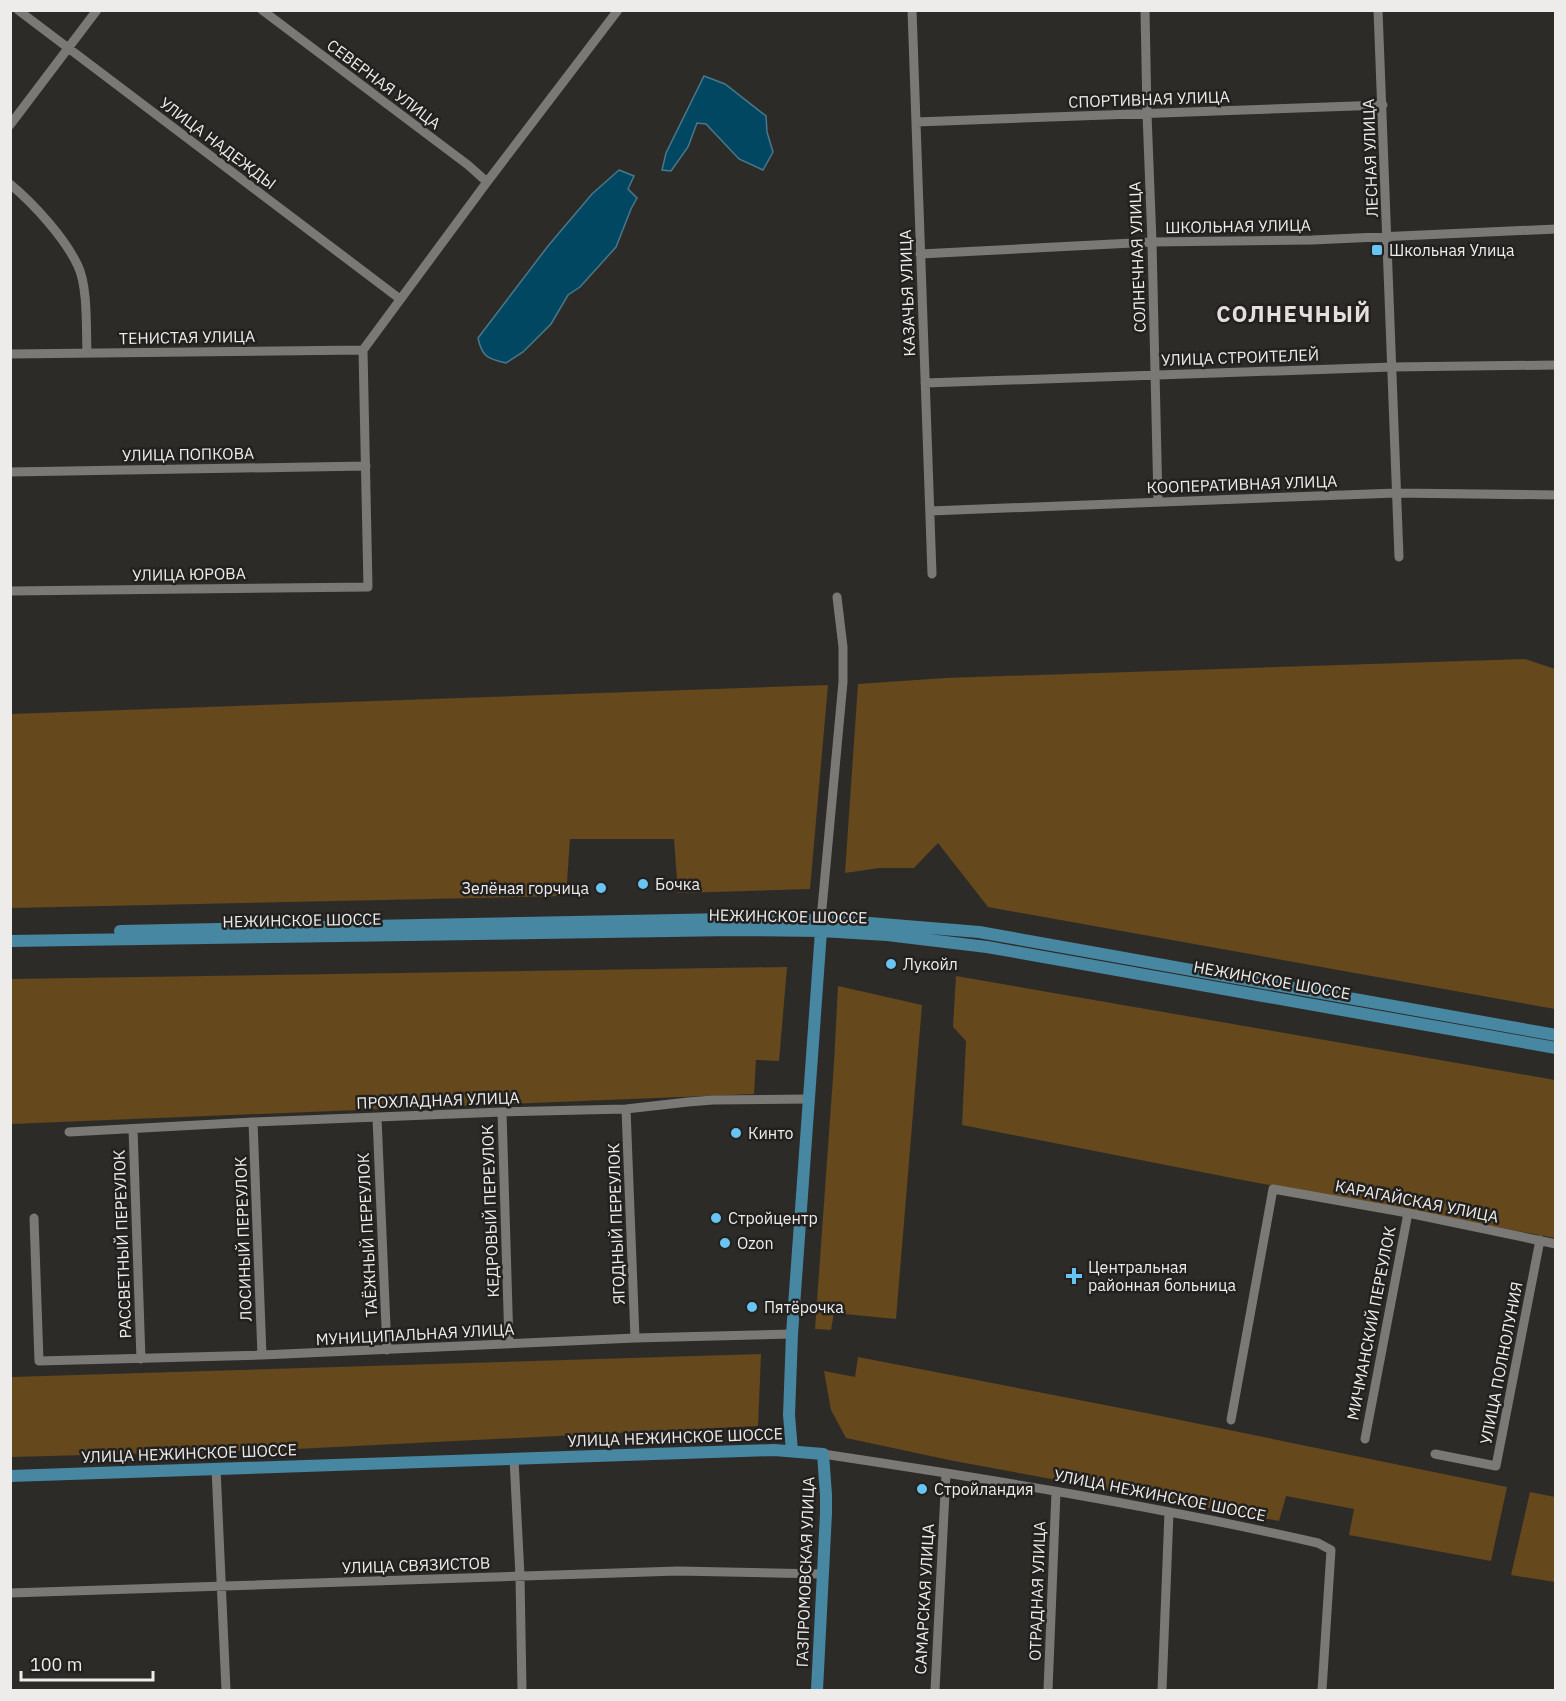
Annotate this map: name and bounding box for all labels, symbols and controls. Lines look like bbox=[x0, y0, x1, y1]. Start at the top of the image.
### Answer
street label: СЕВЕРНАЯ УЛИЦА bbox=[323, 35, 445, 133]
street label: СПОРТИВНАЯ УЛИЦА bbox=[1068, 86, 1230, 112]
street label: УЛИЦА НАДЕЖДЫ bbox=[156, 93, 280, 193]
street label: ЛЕСНАЯ УЛИЦА bbox=[1358, 98, 1382, 218]
street label: СОЛНЕЧНАЯ УЛИЦА bbox=[1124, 181, 1150, 333]
street label: ШКОЛЬНАЯ УЛИЦА bbox=[1165, 215, 1311, 237]
street label: КАЗАЧЬЯ УЛИЦА bbox=[895, 229, 919, 357]
place label: Школьная Улица bbox=[1389, 240, 1515, 260]
marker: Школьная Улица bbox=[1370, 243, 1384, 257]
district label: СОЛНЕЧНЫЙ bbox=[1216, 299, 1372, 328]
street label: ТЕНИСТАЯ УЛИЦА bbox=[119, 326, 255, 348]
street label: УЛИЦА СТРОИТЕЛЕЙ bbox=[1161, 344, 1319, 370]
street label: УЛИЦА ПОПКОВА bbox=[122, 443, 254, 465]
street label: КООПЕРАТИВНАЯ УЛИЦА bbox=[1146, 471, 1338, 497]
street label: УЛИЦА ЮРОВА bbox=[132, 563, 246, 585]
place label: Бочка bbox=[655, 874, 700, 894]
marker: Бочка bbox=[636, 877, 650, 891]
place label: Зелёная горчица bbox=[462, 878, 589, 898]
marker: Зелёная горчица bbox=[594, 881, 608, 895]
street label: НЕЖИНСКОЕ ШОССЕ bbox=[708, 905, 868, 927]
street label: НЕЖИНСКОЕ ШОССЕ bbox=[222, 909, 382, 931]
place label: Лукойл bbox=[903, 954, 958, 974]
street label: НЕЖИНСКОЕ ШОССЕ bbox=[1192, 956, 1352, 1004]
marker: Лукойл bbox=[884, 957, 898, 971]
street label: ПРОХЛАДНАЯ УЛИЦА bbox=[356, 1087, 520, 1113]
place label: Кинто bbox=[748, 1123, 794, 1143]
street label: КЕДРОВЫЙ ПЕРЕУЛОК bbox=[477, 1124, 503, 1298]
marker: Кинто bbox=[729, 1126, 743, 1140]
street label: ЯГОДНЫЙ ПЕРЕУЛОК bbox=[603, 1143, 629, 1305]
street label: РАССВЕТНЫЙ ПЕРЕУЛОК bbox=[109, 1149, 135, 1339]
street label: ТАЁЖНЫЙ ПЕРЕУЛОК bbox=[353, 1152, 381, 1318]
street label: ЛОСИНЫЙ ПЕРЕУЛОК bbox=[230, 1156, 256, 1322]
street label: КАРАГАЙСКАЯ УЛИЦА bbox=[1334, 1175, 1500, 1227]
place label: Стройцентр bbox=[728, 1208, 818, 1228]
marker: Стройцентр bbox=[709, 1211, 723, 1225]
street label: МИЧМАНСКИЙ ПЕРЕУЛОК bbox=[1342, 1224, 1400, 1422]
place label: Ozon bbox=[737, 1233, 774, 1253]
marker: Ozon bbox=[718, 1236, 732, 1250]
place label: Центральная районная больница bbox=[1088, 1257, 1237, 1295]
marker: Центральная районная больница bbox=[1065, 1267, 1083, 1285]
street label: УЛИЦА ПОЛНОЛУНИЯ bbox=[1475, 1280, 1527, 1446]
place label: Пятёрочка bbox=[764, 1297, 844, 1317]
marker: Пятёрочка bbox=[745, 1300, 759, 1314]
street label: МУНИЦИПАЛЬНАЯ УЛИЦА bbox=[315, 1319, 515, 1349]
street label: УЛИЦА НЕЖИНСКОЕ ШОССЕ bbox=[567, 1423, 783, 1451]
street label: УЛИЦА НЕЖИНСКОЕ ШОССЕ bbox=[81, 1439, 297, 1467]
street label: УЛИЦА НЕЖИНСКОЕ ШОССЕ bbox=[1052, 1465, 1268, 1525]
street label: ГАЗПРОМОВСКАЯ УЛИЦА bbox=[792, 1476, 818, 1668]
place label: Стройландия bbox=[934, 1479, 1034, 1499]
marker: Стройландия bbox=[915, 1482, 929, 1496]
street label: ОТРАДНАЯ УЛИЦА bbox=[1025, 1521, 1049, 1661]
street label: САМАРСКАЯ УЛИЦА bbox=[910, 1523, 938, 1675]
street label: УЛИЦА СВЯЗИСТОВ bbox=[341, 1552, 491, 1578]
scale bar bbox=[21, 1644, 153, 1682]
text: 100 m bbox=[30, 1653, 82, 1676]

